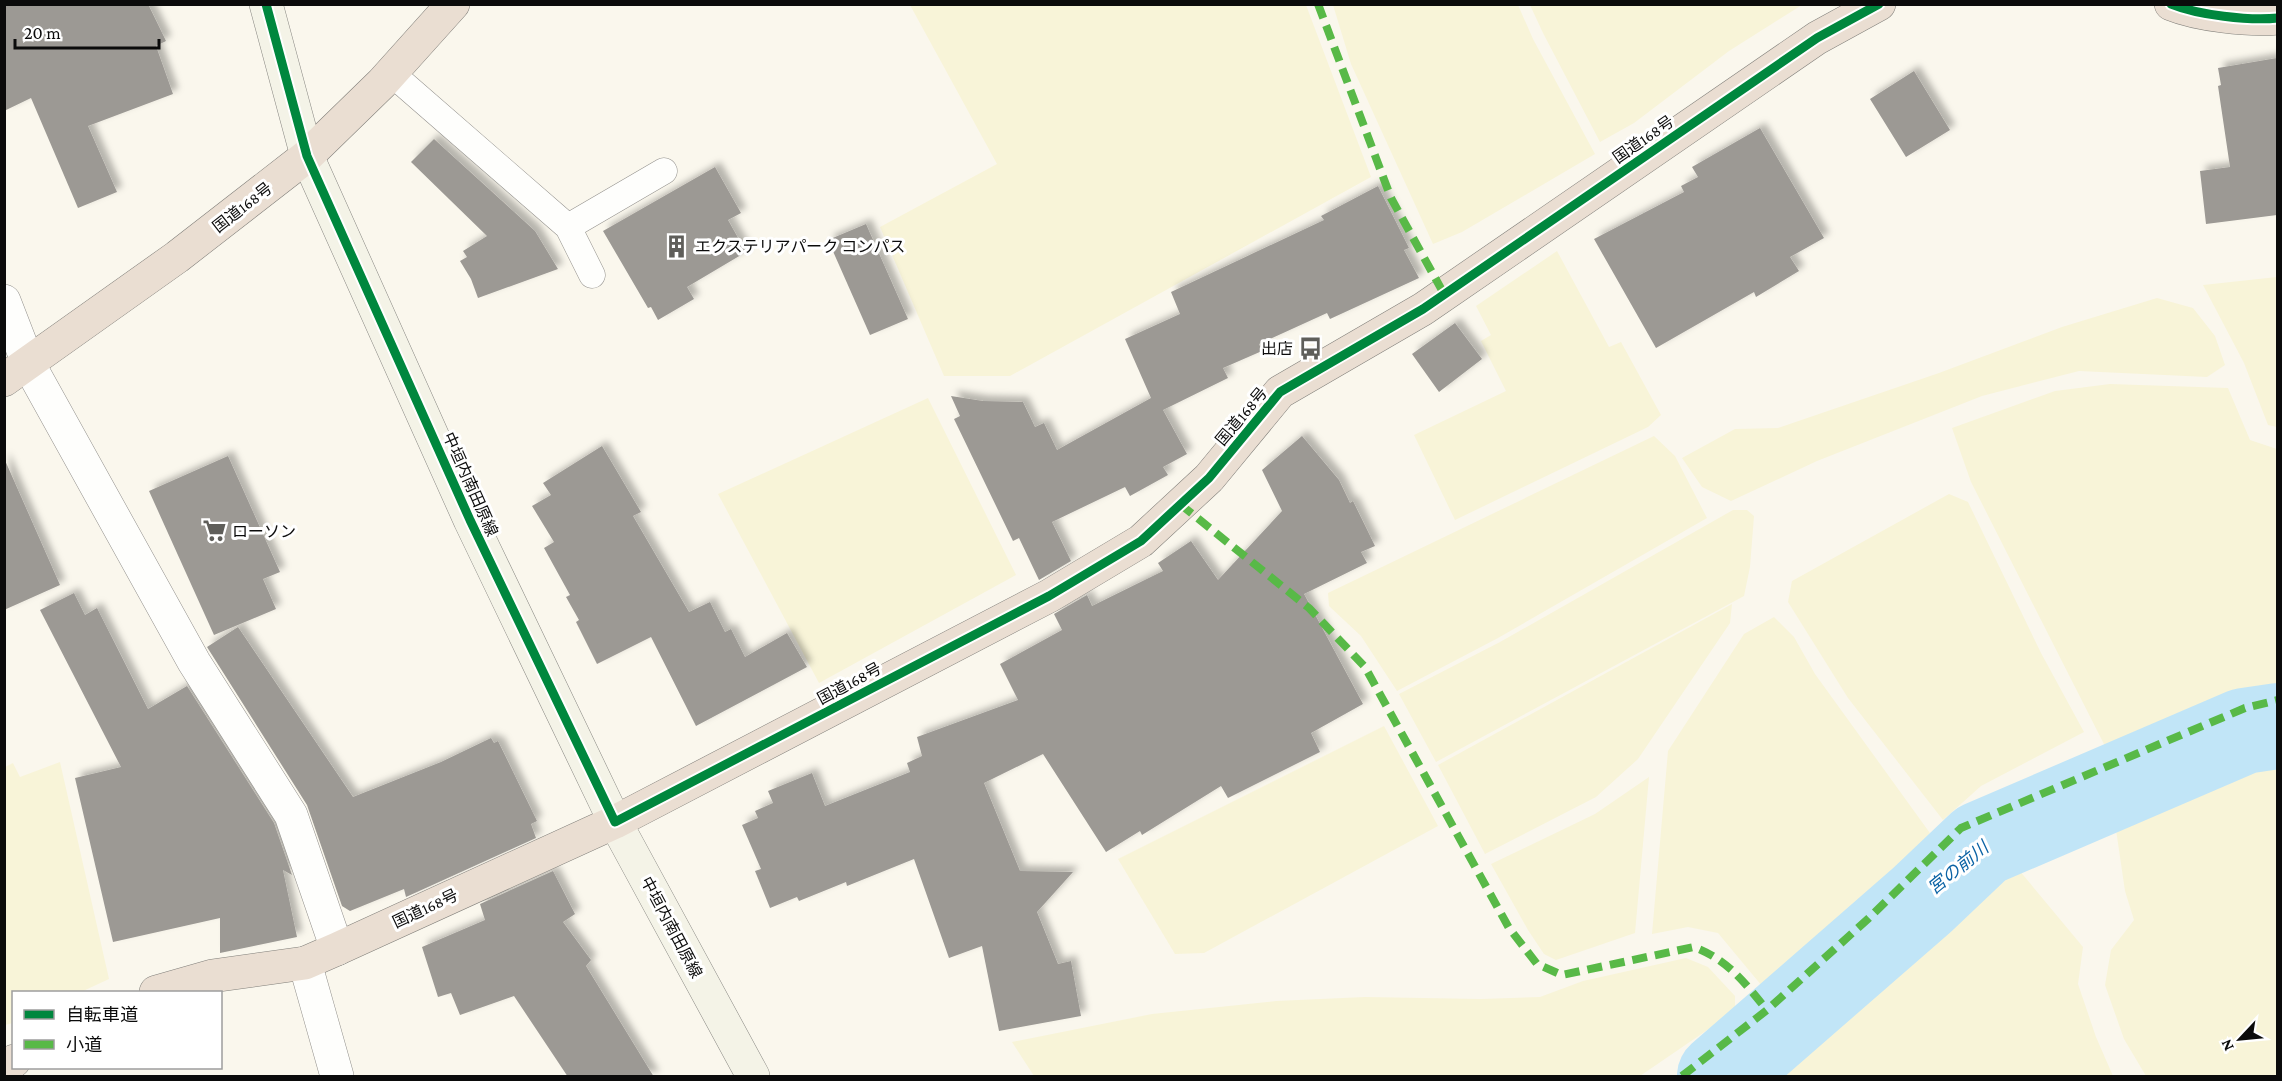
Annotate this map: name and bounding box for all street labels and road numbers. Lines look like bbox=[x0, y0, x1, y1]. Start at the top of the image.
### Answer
street label: 国道168号 bbox=[1610, 112, 1677, 166]
street label: 国道168号 bbox=[209, 179, 275, 236]
street label: 国道168号 bbox=[1212, 384, 1270, 449]
street label: 中垣内南田原線 bbox=[440, 430, 501, 539]
street label: 国道168号 bbox=[814, 659, 884, 707]
street label: 中垣内南田原線 bbox=[638, 874, 705, 981]
street label: 国道168号 bbox=[390, 886, 461, 931]

